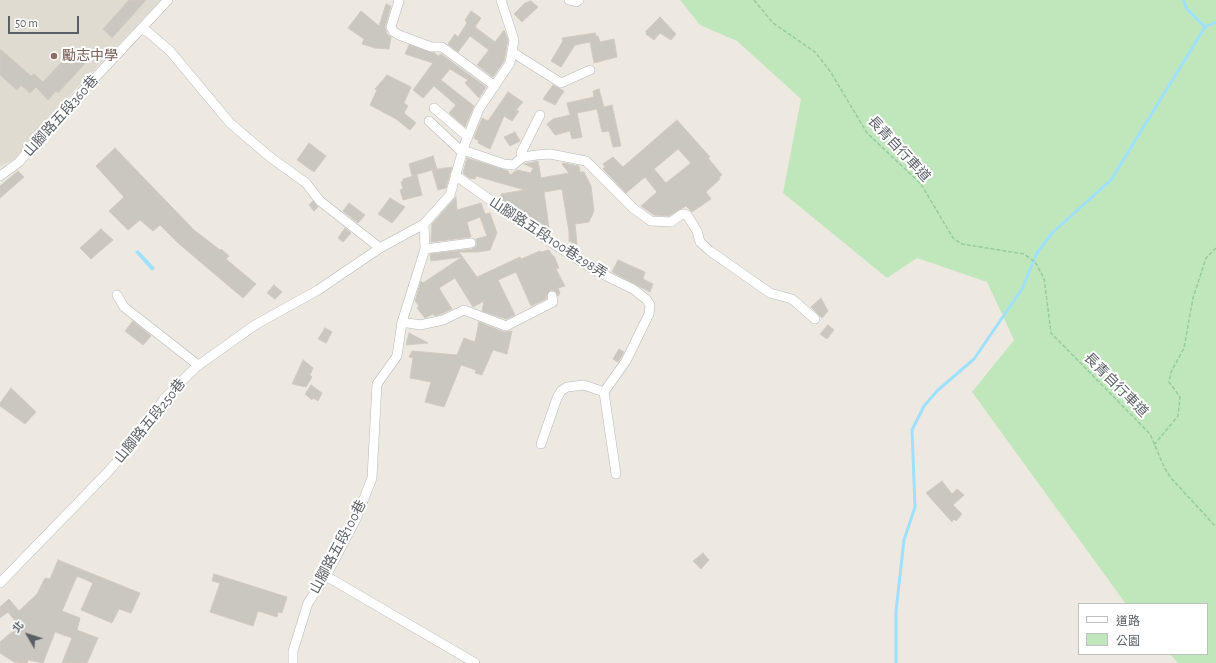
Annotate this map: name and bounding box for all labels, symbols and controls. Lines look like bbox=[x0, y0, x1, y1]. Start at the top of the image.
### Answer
scale bar bbox=[10, 8, 81, 34]
text: 50 m bbox=[15, 17, 38, 29]
place label: 勵志中學 bbox=[62, 48, 118, 64]
marker: 勵志中學 bbox=[49, 51, 59, 61]
street label: 山腳路五段360巷 bbox=[20, 72, 102, 160]
street label: 長青自行車道 bbox=[864, 113, 934, 185]
street label: 山腳路五段100巷298弄 bbox=[486, 194, 610, 282]
street label: 長青自行車道 bbox=[1080, 349, 1152, 421]
street label: 山腳路五段250巷 bbox=[111, 375, 189, 467]
street label: 山腳路五段100巷 bbox=[306, 497, 370, 597]
legend bbox=[1078, 603, 1208, 655]
north arrow bbox=[8, 615, 48, 655]
text: 道路 bbox=[1116, 615, 1140, 627]
text: 北 bbox=[11, 619, 26, 635]
text: 公園 bbox=[1116, 635, 1140, 647]

